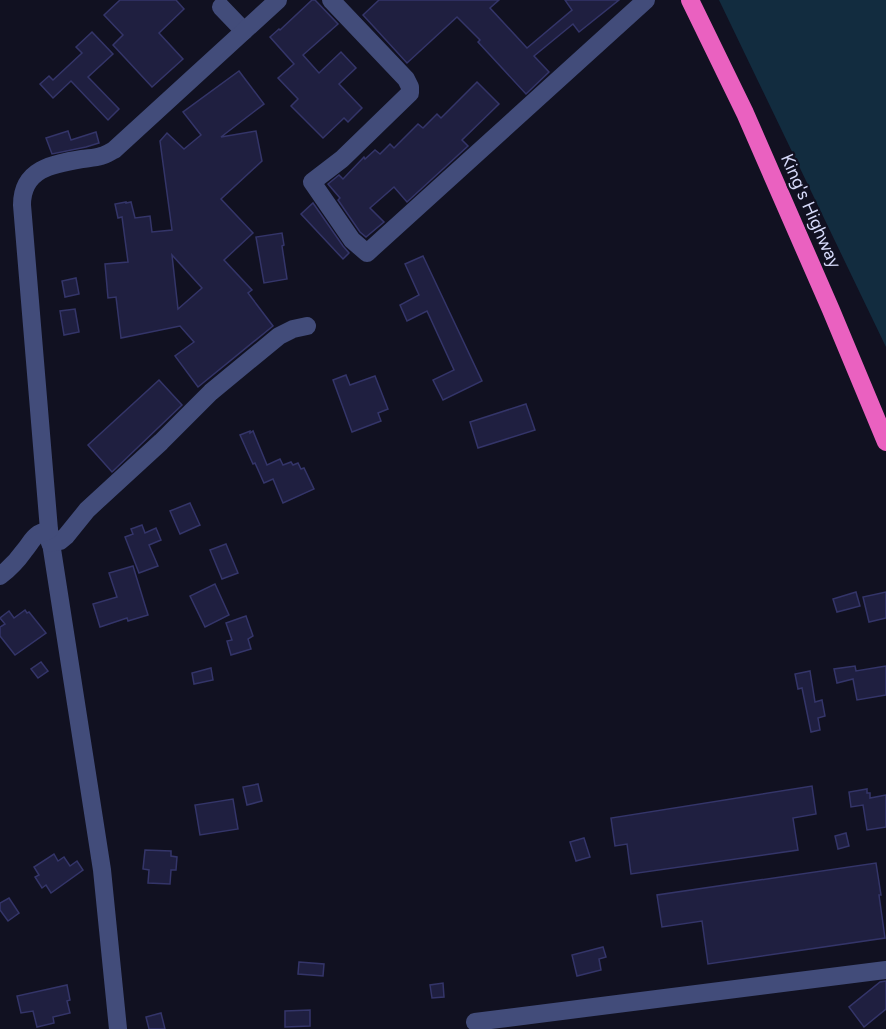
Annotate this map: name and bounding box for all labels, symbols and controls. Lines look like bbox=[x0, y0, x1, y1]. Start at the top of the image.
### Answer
street label: King's Highway bbox=[776, 150, 846, 272]

